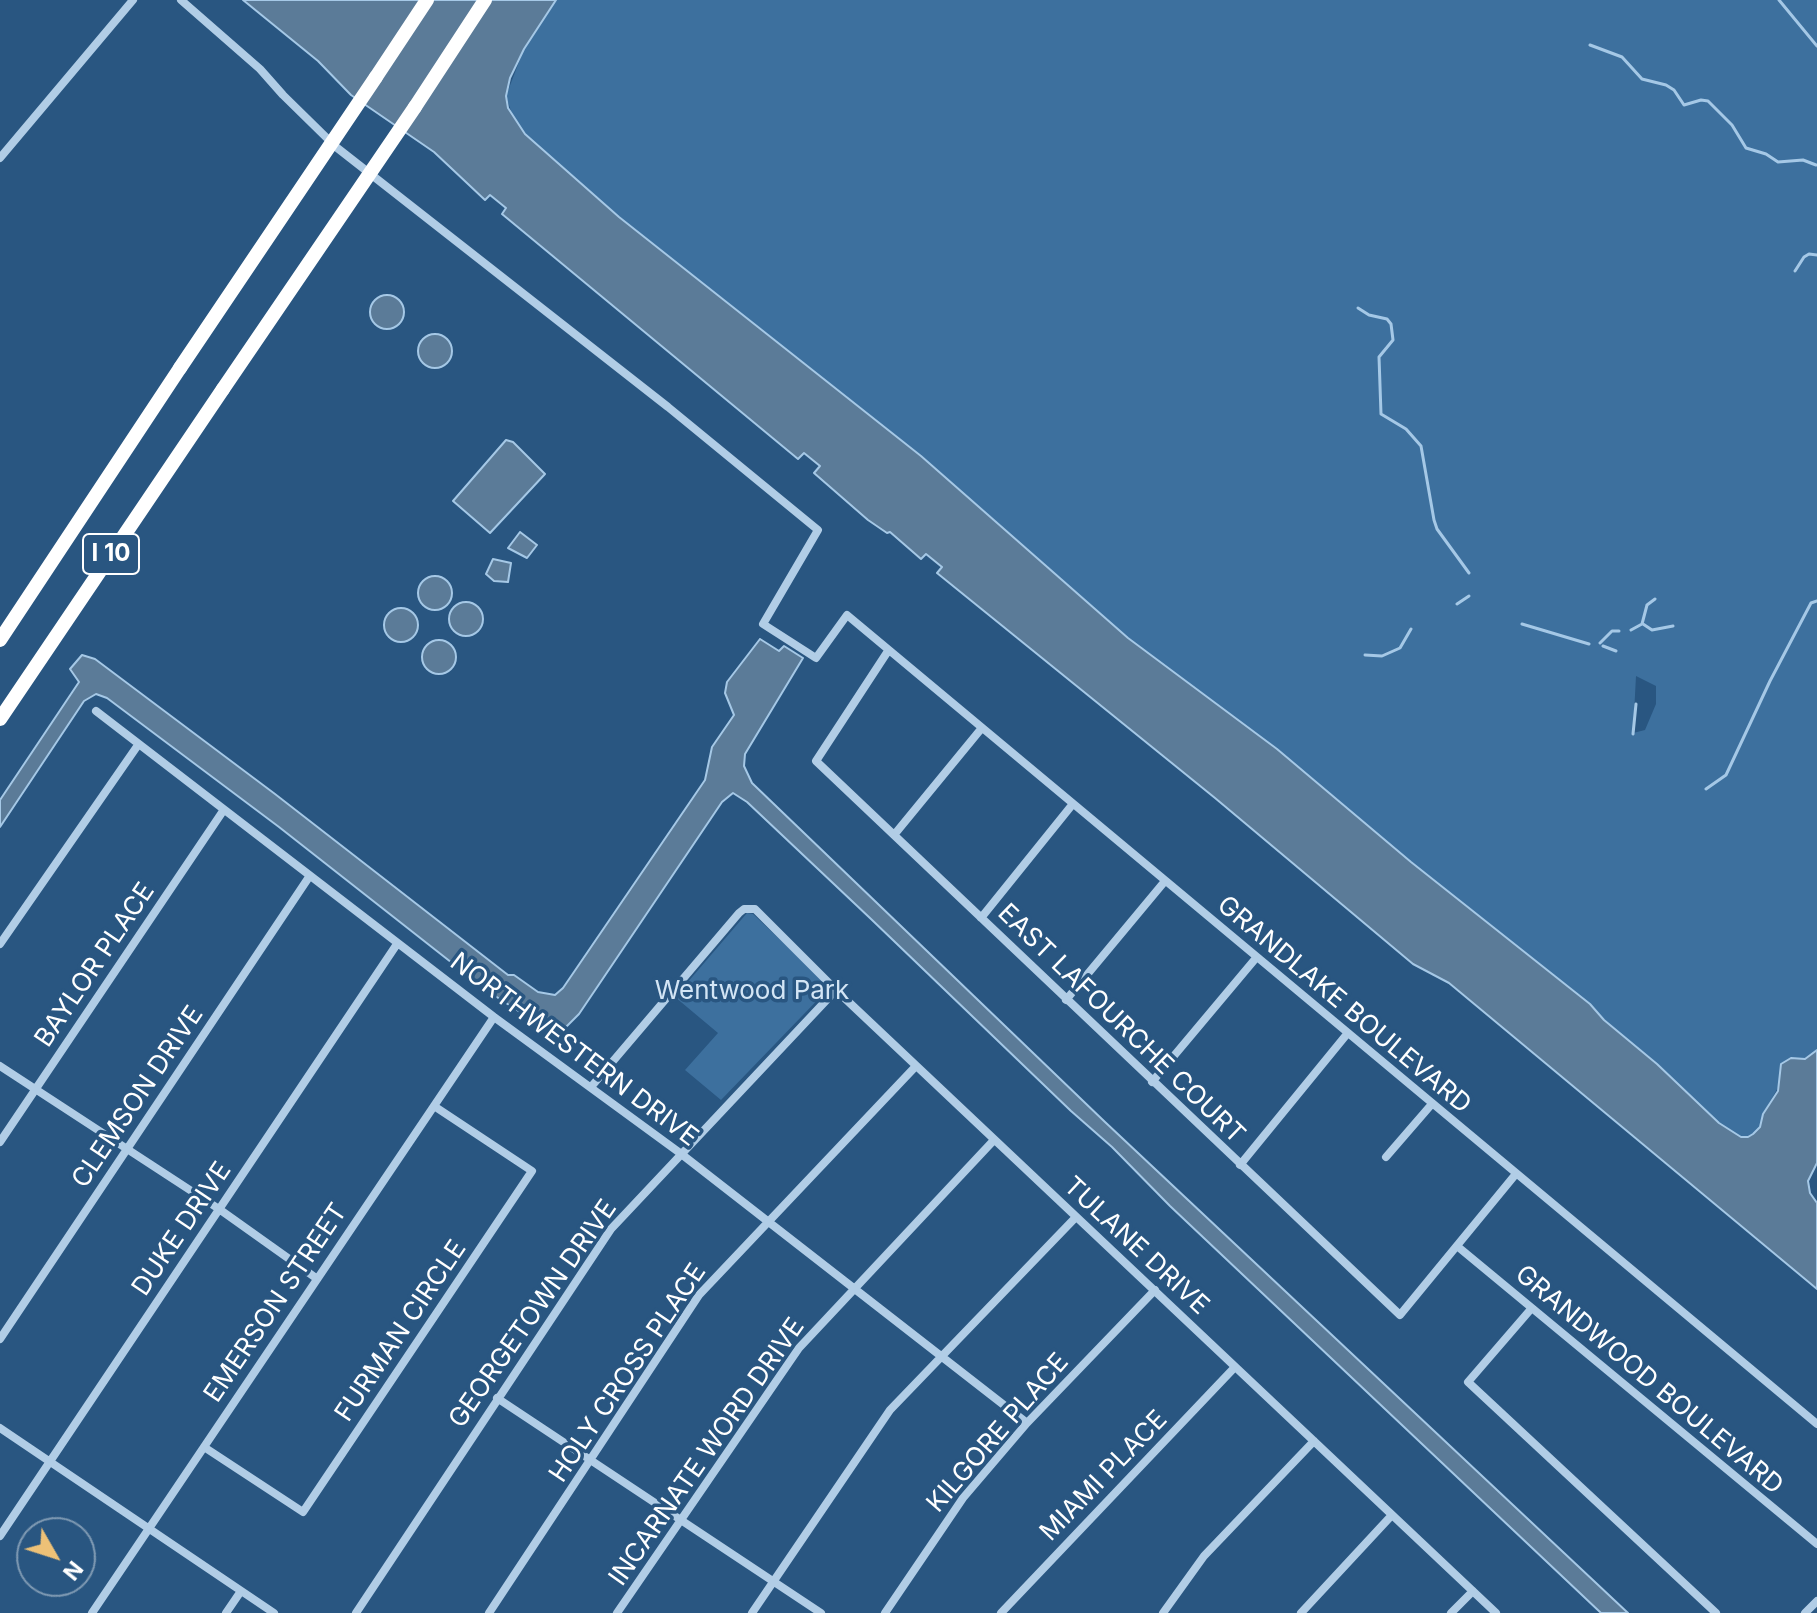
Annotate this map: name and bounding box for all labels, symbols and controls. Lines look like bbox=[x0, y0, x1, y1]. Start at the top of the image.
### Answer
road number: I 10 bbox=[83, 534, 139, 574]
street label: BAYLOR PLACE bbox=[29, 877, 161, 1053]
street label: GRANDLAKE BOULEVARD bbox=[1211, 890, 1477, 1120]
street label: EAST LAFOURCHE COURT bbox=[991, 898, 1251, 1150]
street label: NORTHWESTERN DRIVE bbox=[444, 947, 704, 1153]
park label: Wentwood Park bbox=[655, 975, 849, 1007]
street label: CLEMSON DRIVE bbox=[66, 1000, 210, 1194]
street label: DUKE DRIVE bbox=[126, 1156, 238, 1302]
street label: TULANE DRIVE bbox=[1057, 1171, 1215, 1321]
street label: GEORGETOWN DRIVE bbox=[442, 1194, 624, 1434]
street label: EMERSON STREET bbox=[198, 1198, 354, 1408]
street label: FURMAN CIRCLE bbox=[329, 1234, 473, 1428]
street label: HOLY CROSS PLACE bbox=[543, 1258, 713, 1488]
street label: GRANDWOOD BOULEVARD bbox=[1509, 1259, 1789, 1501]
street label: INCARNATE WORD DRIVE bbox=[603, 1312, 811, 1592]
street label: KILGORE PLACE bbox=[921, 1347, 1075, 1519]
street label: MIAMI PLACE bbox=[1034, 1404, 1174, 1548]
north arrow bbox=[16, 1517, 96, 1597]
text: N bbox=[58, 1556, 88, 1586]

